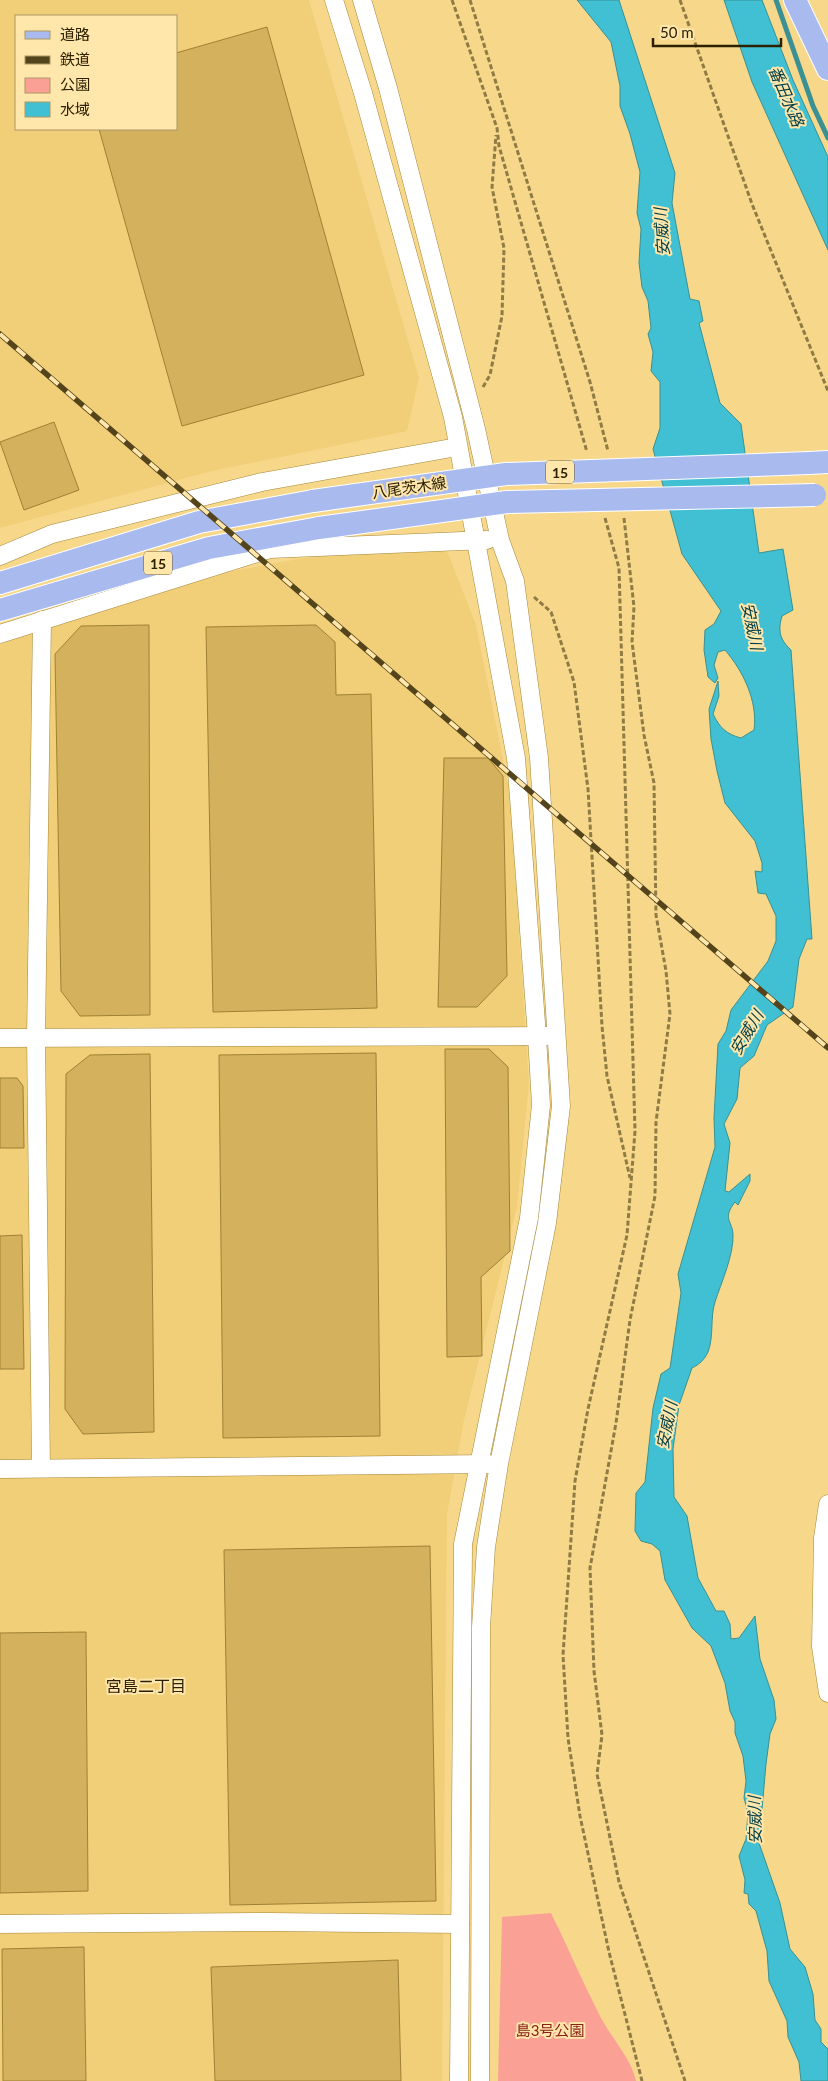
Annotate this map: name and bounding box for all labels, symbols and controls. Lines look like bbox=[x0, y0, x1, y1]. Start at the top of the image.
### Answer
legend bbox=[15, 15, 178, 130]
scale bar bbox=[653, 15, 780, 47]
text: 50 m bbox=[660, 23, 694, 41]
text: 道路 bbox=[60, 25, 90, 43]
text: 鉄道 bbox=[60, 50, 90, 68]
water label: 番田水路 bbox=[766, 63, 809, 131]
text: 公園 bbox=[60, 75, 90, 93]
text: 水域 bbox=[60, 100, 90, 118]
water label: 安威川 bbox=[650, 205, 672, 257]
road number: 15 bbox=[546, 461, 574, 484]
street label: 八尾茨木線 bbox=[371, 473, 447, 501]
road number: 15 bbox=[144, 552, 172, 574]
water label: 安威川 bbox=[739, 601, 768, 653]
water label: 安威川 bbox=[725, 1005, 768, 1057]
water label: 安威川 bbox=[652, 1398, 680, 1450]
district label: 宮島二丁目 bbox=[106, 1676, 186, 1695]
water label: 安威川 bbox=[744, 1794, 764, 1844]
park label: 島3号公園 bbox=[516, 2021, 584, 2039]

